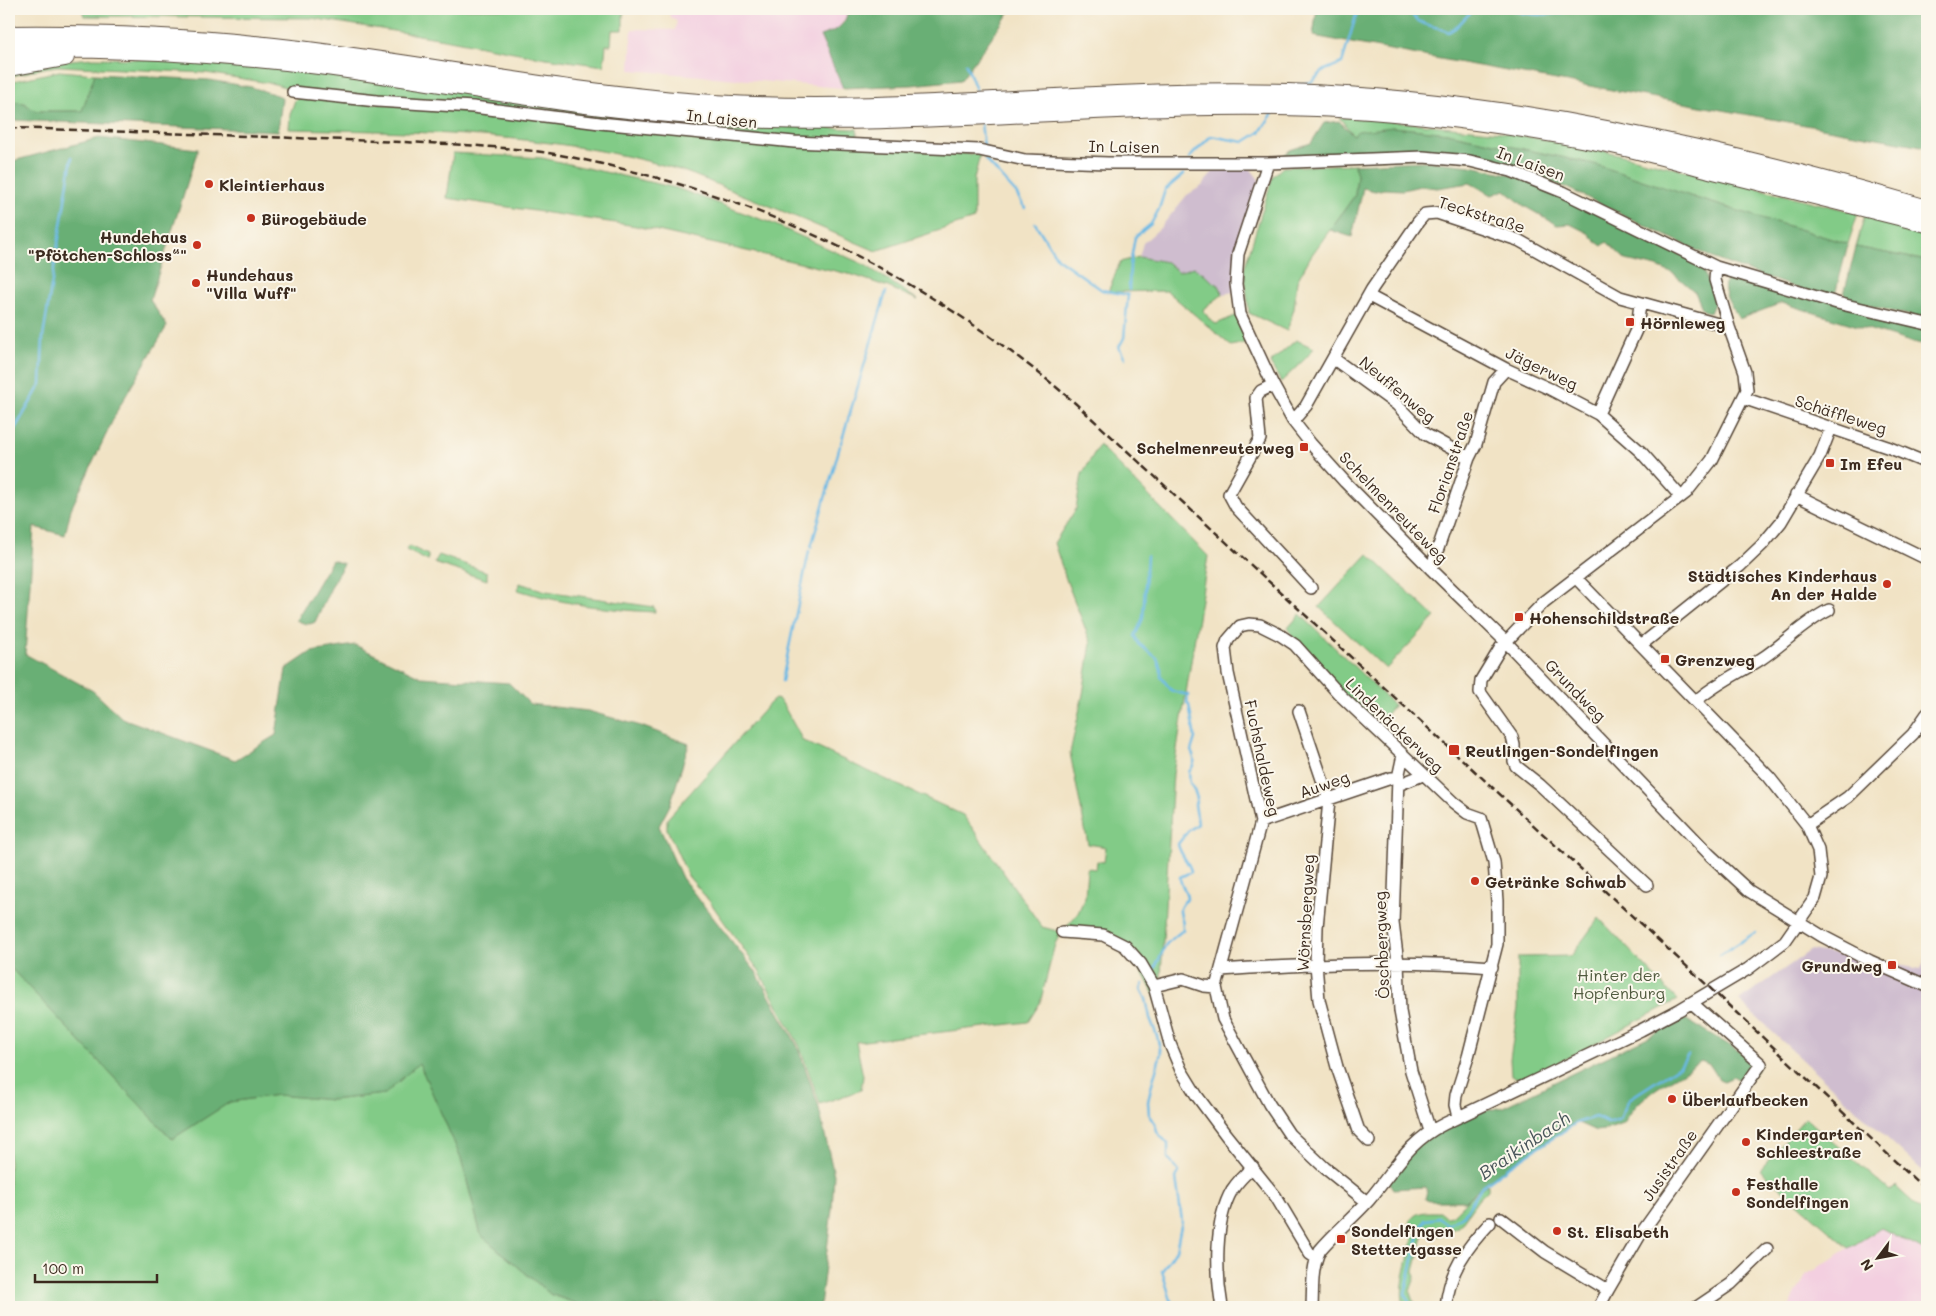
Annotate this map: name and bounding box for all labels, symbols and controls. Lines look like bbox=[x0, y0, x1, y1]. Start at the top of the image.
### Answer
street label: In Laisen bbox=[686, 104, 758, 132]
street label: In Laisen bbox=[1088, 135, 1160, 157]
street label: In Laisen bbox=[1494, 141, 1568, 185]
place label: Kleintierhaus bbox=[219, 174, 325, 195]
marker: Kleintierhaus bbox=[203, 178, 215, 190]
street label: Teckstraße bbox=[1436, 191, 1528, 237]
place label: Bürogebäude bbox=[261, 208, 367, 229]
marker: Bürogebäude bbox=[245, 212, 257, 224]
place label: Hundehaus "Pfötchen-Schloss“" bbox=[28, 226, 187, 265]
marker: Hundehaus "Pfötchen-Schloss“" bbox=[191, 239, 203, 251]
place label: Hundehaus "Villa Wuff" bbox=[206, 264, 297, 303]
marker: Hundehaus "Villa Wuff" bbox=[190, 277, 202, 289]
place label: Hörnleweg bbox=[1640, 312, 1725, 333]
marker: Hörnleweg bbox=[1624, 316, 1636, 328]
street label: Jägerweg bbox=[1503, 342, 1581, 394]
street label: Neuffenweg bbox=[1356, 351, 1440, 427]
street label: Schäffleweg bbox=[1792, 389, 1890, 439]
street label: Florianstraße bbox=[1423, 408, 1477, 516]
place label: Schelmenreuterweg bbox=[1136, 437, 1294, 458]
marker: Schelmenreuterweg bbox=[1298, 441, 1310, 453]
street label: Schelmenreuteweg bbox=[1335, 446, 1453, 568]
place label: Im Efeu bbox=[1840, 453, 1902, 474]
marker: Im Efeu bbox=[1824, 457, 1836, 469]
place label: Städtisches Kinderhaus An der Halde bbox=[1688, 565, 1877, 604]
marker: Städtisches Kinderhaus An der Halde bbox=[1881, 578, 1893, 590]
place label: Hohenschildstraße bbox=[1529, 607, 1679, 628]
marker: Hohenschildstraße bbox=[1513, 611, 1525, 623]
place label: Grenzweg bbox=[1675, 649, 1755, 670]
marker: Grenzweg bbox=[1659, 653, 1671, 665]
street label: Grundweg bbox=[1541, 654, 1611, 726]
street label: Lindenäckerweg bbox=[1341, 673, 1449, 777]
street label: Fuchshaldeweg bbox=[1240, 698, 1286, 818]
place label: Reutlingen-Sondelfingen bbox=[1465, 740, 1658, 761]
marker: Reutlingen-Sondelfingen bbox=[1447, 743, 1461, 757]
street label: Auweg bbox=[1296, 766, 1352, 802]
street label: Wörnsbergweg bbox=[1291, 854, 1319, 972]
place label: Getränke Schwab bbox=[1485, 871, 1626, 892]
marker: Getränke Schwab bbox=[1469, 875, 1481, 887]
street label: Öschbergweg bbox=[1369, 891, 1393, 999]
place label: Grundweg bbox=[1801, 955, 1882, 976]
marker: Grundweg bbox=[1886, 959, 1898, 971]
park label: Hinter der Hopfenburg bbox=[1573, 964, 1665, 1003]
place label: Überlaufbecken bbox=[1682, 1089, 1808, 1110]
marker: Überlaufbecken bbox=[1666, 1093, 1678, 1105]
water label: Braikinbach bbox=[1474, 1106, 1574, 1184]
place label: Kindergarten Schleestraße bbox=[1756, 1123, 1863, 1162]
street label: Jusistraße bbox=[1637, 1125, 1701, 1205]
marker: Kindergarten Schleestraße bbox=[1740, 1136, 1752, 1148]
place label: Festhalle Sondelfingen bbox=[1746, 1173, 1849, 1212]
marker: Festhalle Sondelfingen bbox=[1730, 1186, 1742, 1198]
place label: Sondelfingen Stettertgasse bbox=[1351, 1220, 1462, 1259]
place label: St. Elisabeth bbox=[1567, 1221, 1669, 1242]
marker: St. Elisabeth bbox=[1551, 1225, 1563, 1237]
marker: Sondelfingen Stettertgasse bbox=[1335, 1233, 1347, 1245]
north arrow bbox=[1854, 1234, 1904, 1284]
scale bar bbox=[35, 1251, 158, 1283]
text: N bbox=[1856, 1256, 1877, 1275]
text: 100 m bbox=[42, 1258, 84, 1278]

